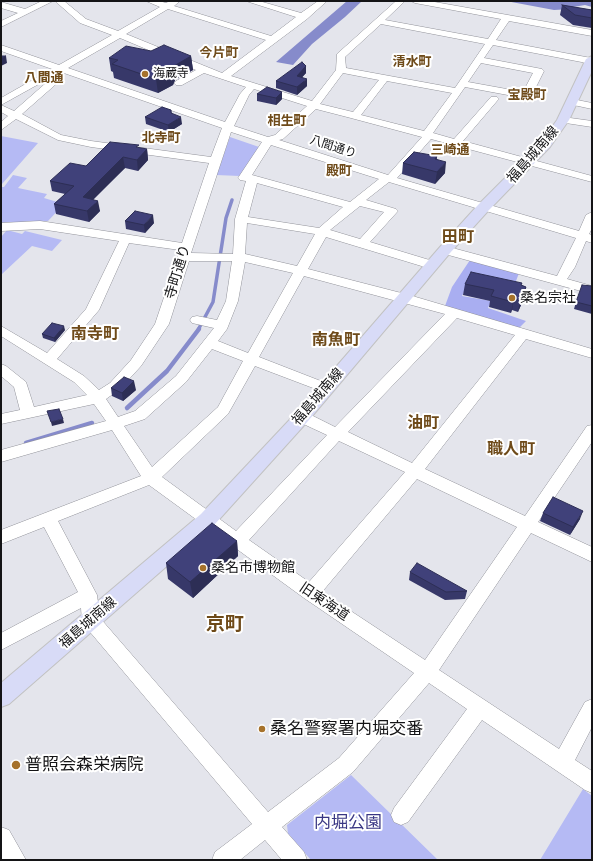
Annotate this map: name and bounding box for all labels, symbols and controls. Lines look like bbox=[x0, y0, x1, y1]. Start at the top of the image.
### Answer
district label: 今片町 bbox=[200, 45, 238, 61]
district label: 清水町 bbox=[393, 54, 431, 70]
place label: 海蔵寺 bbox=[153, 67, 189, 81]
marker: 海蔵寺 bbox=[140, 69, 150, 79]
district label: 八間通 bbox=[25, 70, 63, 86]
district label: 宝殿町 bbox=[508, 87, 546, 103]
district label: 相生町 bbox=[268, 113, 306, 129]
street label: 福島城南線 bbox=[504, 123, 562, 187]
district label: 北寺町 bbox=[142, 130, 180, 146]
street label: 八間通り bbox=[308, 133, 358, 161]
district label: 三崎通 bbox=[431, 142, 469, 158]
district label: 殿町 bbox=[326, 163, 352, 179]
district label: 田町 bbox=[442, 228, 474, 248]
street label: 寺町通り bbox=[162, 243, 194, 301]
place label: 桑名宗社 bbox=[520, 290, 576, 306]
marker: 桑名宗社 bbox=[507, 293, 517, 303]
district label: 南寺町 bbox=[71, 325, 119, 345]
district label: 南魚町 bbox=[312, 331, 360, 351]
street label: 福島城南線 bbox=[289, 365, 347, 429]
district label: 油町 bbox=[407, 414, 439, 434]
district label: 職人町 bbox=[487, 440, 535, 460]
place label: 桑名市博物館 bbox=[211, 560, 295, 576]
marker: 桑名市博物館 bbox=[198, 563, 208, 573]
street label: 旧東海道 bbox=[296, 579, 352, 625]
street label: 福島城南線 bbox=[56, 594, 120, 652]
district label: 京町 bbox=[206, 614, 244, 636]
place label: 桑名警察署内堀交番 bbox=[270, 719, 423, 739]
marker: 桑名警察署内堀交番 bbox=[257, 724, 267, 734]
place label: 普照会森栄病院 bbox=[25, 755, 144, 775]
marker: 普照会森栄病院 bbox=[10, 759, 22, 771]
park label: 内堀公園 bbox=[314, 813, 382, 833]

